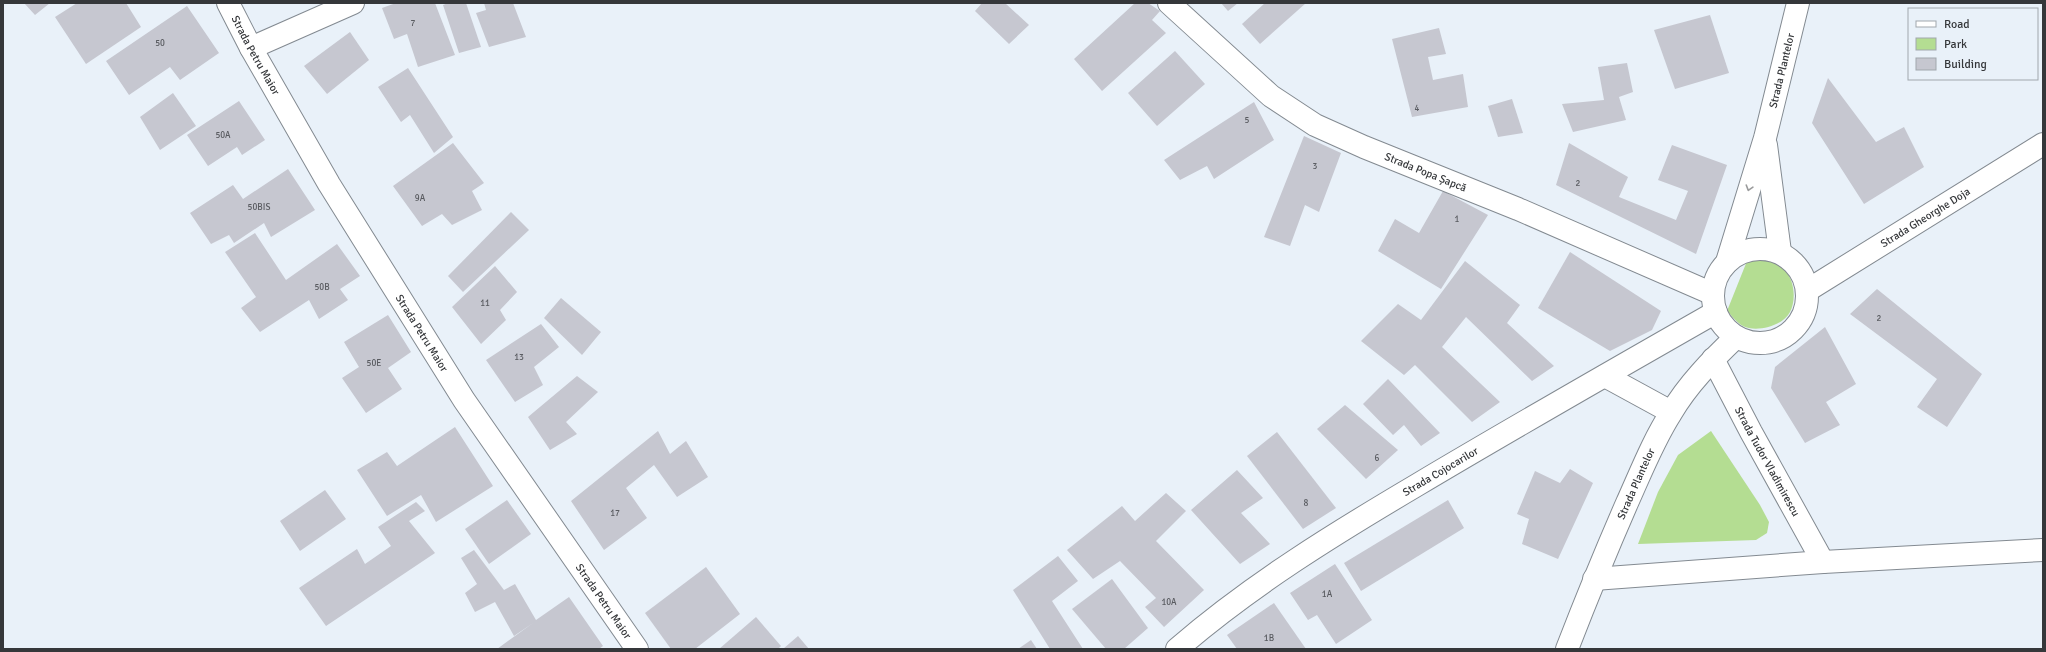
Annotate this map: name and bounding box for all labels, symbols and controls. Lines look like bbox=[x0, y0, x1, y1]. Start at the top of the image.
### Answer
legend bbox=[1908, 8, 2038, 80]
street label: Strada Petru Maior bbox=[229, 13, 283, 97]
text: Road bbox=[1944, 17, 1970, 32]
house number: 7 bbox=[411, 18, 416, 29]
street label: Strada Plantelor bbox=[1766, 32, 1797, 109]
text: Park bbox=[1944, 37, 1967, 52]
house number: 50 bbox=[155, 38, 165, 49]
text: Building bbox=[1944, 57, 1987, 72]
house number: 4 bbox=[1415, 103, 1420, 114]
house number: 5 bbox=[1245, 115, 1250, 126]
house number: 50A bbox=[215, 130, 231, 141]
street label: Strada Popa Șapcă bbox=[1383, 150, 1469, 194]
house number: 3 bbox=[1313, 161, 1318, 172]
house number: 2 bbox=[1576, 178, 1581, 189]
street label: Strada Gheorghe Doja bbox=[1878, 184, 1973, 250]
one-way arrow bbox=[1745, 185, 1754, 192]
house number: 9A bbox=[415, 193, 426, 204]
house number: 50BIS bbox=[248, 202, 270, 213]
house number: 1 bbox=[1455, 214, 1460, 225]
house number: 50B bbox=[314, 282, 330, 293]
street label: Strada Petru Maior bbox=[393, 292, 451, 374]
house number: 11 bbox=[480, 298, 490, 309]
house number: 2 bbox=[1877, 313, 1882, 324]
house number: 13 bbox=[514, 352, 524, 363]
house number: 50E bbox=[367, 358, 381, 369]
street label: Strada Tudor Vladimirescu bbox=[1732, 404, 1803, 518]
street label: Strada Cojocarilor bbox=[1400, 444, 1480, 499]
street label: Strada Plantelor bbox=[1614, 446, 1657, 521]
house number: 6 bbox=[1375, 453, 1380, 464]
house number: 8 bbox=[1304, 498, 1309, 509]
house number: 17 bbox=[610, 508, 620, 519]
street label: Strada Petru Maior bbox=[573, 561, 634, 641]
house number: 1A bbox=[1322, 589, 1333, 600]
house number: 10A bbox=[1161, 597, 1177, 608]
house number: 1B bbox=[1264, 633, 1274, 644]

